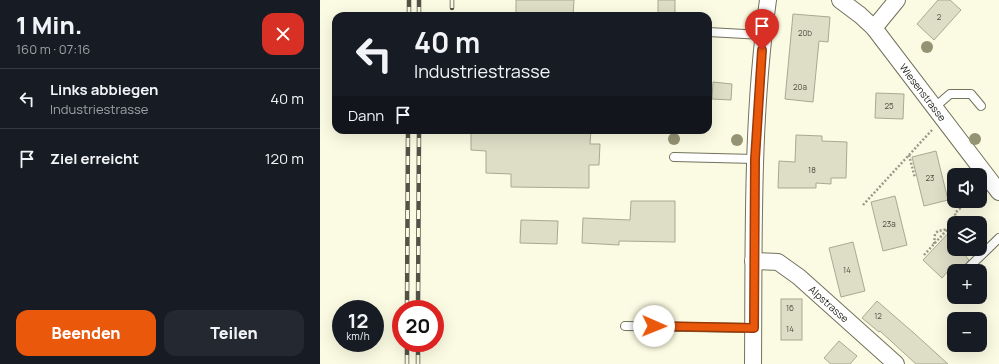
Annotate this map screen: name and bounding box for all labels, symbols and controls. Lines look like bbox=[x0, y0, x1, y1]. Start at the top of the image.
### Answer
text: 1 Min. bbox=[16, 8, 82, 41]
pin bbox=[745, 9, 779, 50]
house number: 2 bbox=[937, 11, 942, 22]
button: close bbox=[262, 13, 304, 55]
icon: arrive bbox=[751, 15, 773, 37]
text: 40 m bbox=[414, 23, 480, 61]
house number: 20b bbox=[798, 27, 812, 38]
icon: left bbox=[348, 28, 400, 80]
text: 160 m · 07:16 bbox=[16, 40, 90, 58]
text: Industriestrasse bbox=[414, 59, 550, 83]
street label: Wiesenstrasse bbox=[897, 61, 950, 124]
text: Links abbiegen bbox=[50, 79, 158, 100]
house number: 20a bbox=[793, 81, 807, 92]
icon: left bbox=[16, 88, 38, 110]
text: 40 m bbox=[270, 88, 304, 109]
text: Industriestrasse bbox=[50, 100, 148, 118]
house number: 25 bbox=[884, 100, 894, 111]
icon: arrive bbox=[392, 104, 414, 126]
text: Dann bbox=[348, 105, 384, 126]
icon: arrive bbox=[16, 148, 38, 170]
text: Ziel erreicht bbox=[50, 148, 139, 169]
text: 120 m bbox=[265, 148, 304, 169]
house number: 18 bbox=[808, 164, 816, 175]
map controls bbox=[947, 168, 987, 352]
button: sound bbox=[947, 168, 987, 208]
house number: 23 bbox=[926, 172, 934, 183]
button: layers bbox=[947, 216, 987, 256]
house number: 23a bbox=[882, 218, 896, 229]
house number: 14 bbox=[843, 264, 851, 275]
button: + bbox=[947, 264, 987, 304]
street label: Alpstrasse bbox=[806, 282, 852, 326]
speed limit sign: 20 bbox=[392, 300, 444, 352]
house number: 16 bbox=[786, 302, 794, 313]
position arrow bbox=[633, 305, 675, 347]
text: 12 bbox=[348, 307, 368, 334]
button: Beenden bbox=[16, 310, 156, 356]
button: Teilen bbox=[164, 310, 304, 356]
house number: 12 bbox=[874, 310, 882, 321]
button: − bbox=[947, 312, 987, 352]
house number: 14 bbox=[786, 323, 794, 334]
text: km/h bbox=[346, 329, 370, 343]

